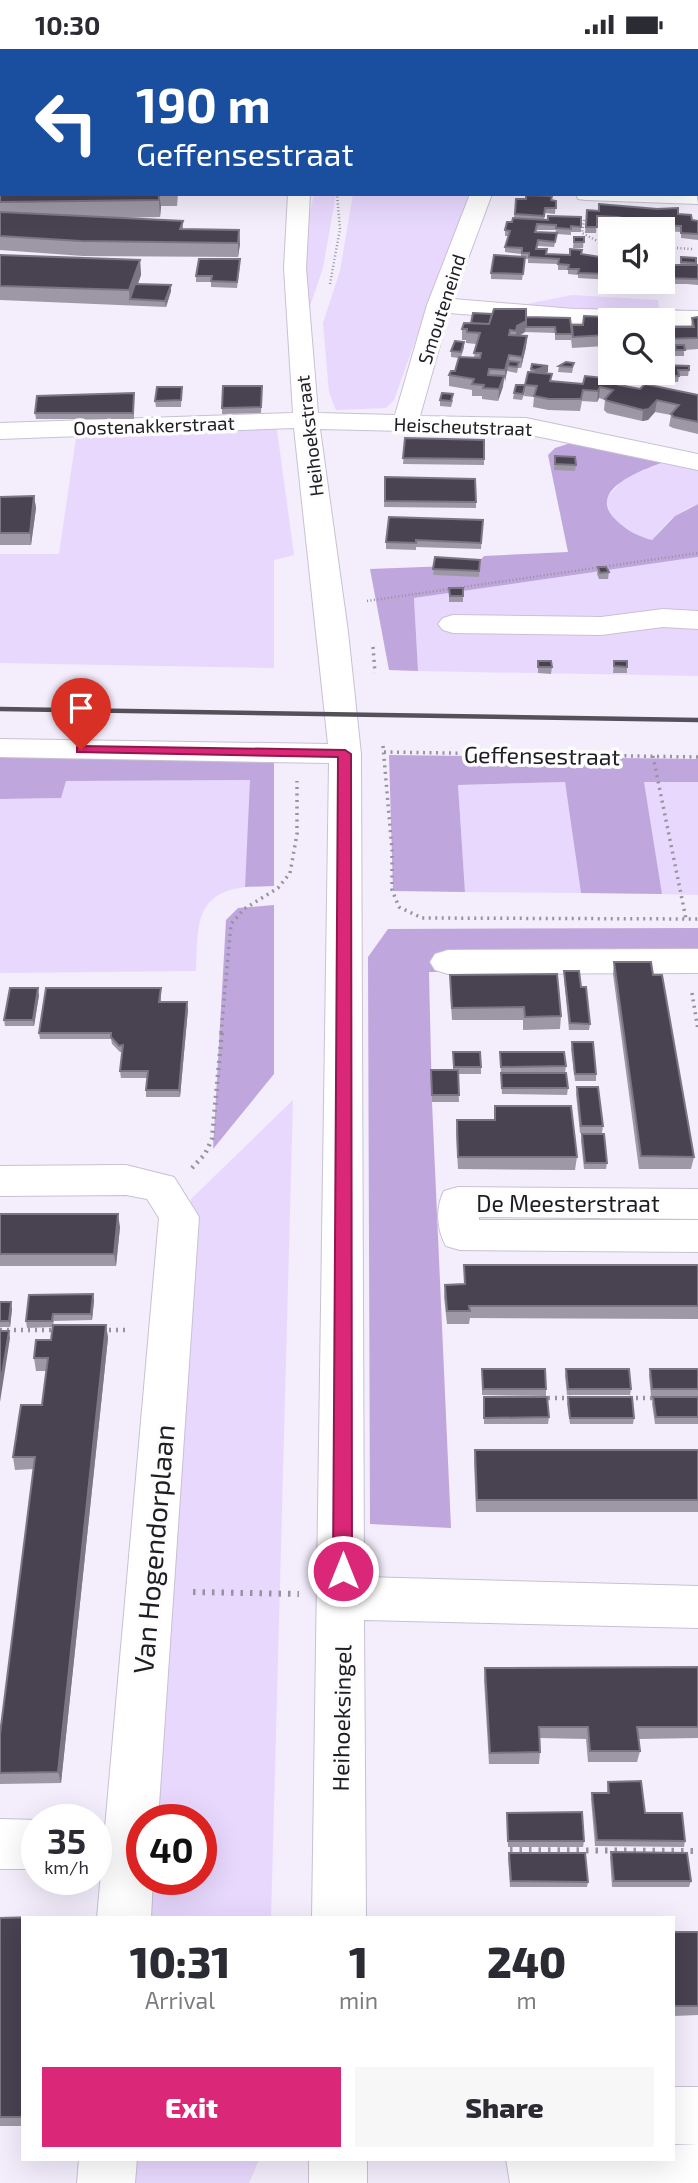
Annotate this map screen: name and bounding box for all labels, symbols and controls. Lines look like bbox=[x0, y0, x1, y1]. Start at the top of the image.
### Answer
text: 10:30 bbox=[35, 9, 100, 40]
text: 190 m bbox=[136, 74, 271, 133]
icon: left bbox=[21, 77, 112, 168]
text: Geffensestraat bbox=[136, 134, 354, 172]
map controls bbox=[598, 217, 675, 385]
button: sound bbox=[598, 217, 675, 294]
street label: Smouteneind bbox=[412, 251, 470, 367]
button: search bbox=[598, 308, 675, 385]
street label: Heihoekstraat bbox=[290, 374, 328, 498]
street label: Oostenakkerstraat bbox=[73, 411, 235, 439]
street label: Heischeutstraat bbox=[393, 412, 533, 440]
pin bbox=[51, 678, 111, 750]
icon: arrive bbox=[62, 689, 100, 727]
street label: Geffensestraat bbox=[464, 740, 621, 770]
street label: De Meesterstraat bbox=[476, 1189, 660, 1217]
street label: Van Hogendorplaan bbox=[125, 1423, 181, 1675]
position arrow bbox=[306, 1534, 380, 1608]
street label: Heihoeksingel bbox=[326, 1644, 356, 1792]
speed limit sign: 40 bbox=[126, 1804, 217, 1895]
text: 35 bbox=[47, 1819, 86, 1861]
text: km/h bbox=[44, 1856, 89, 1878]
text: 10:31 bbox=[130, 1936, 230, 1986]
text: 1 bbox=[349, 1936, 368, 1986]
text: 240 bbox=[487, 1936, 566, 1986]
text: Arrival bbox=[145, 1986, 215, 2014]
text: min bbox=[339, 1986, 378, 2014]
text: m bbox=[516, 1986, 537, 2014]
button: Exit bbox=[42, 2067, 341, 2147]
button: Share bbox=[355, 2067, 654, 2147]

